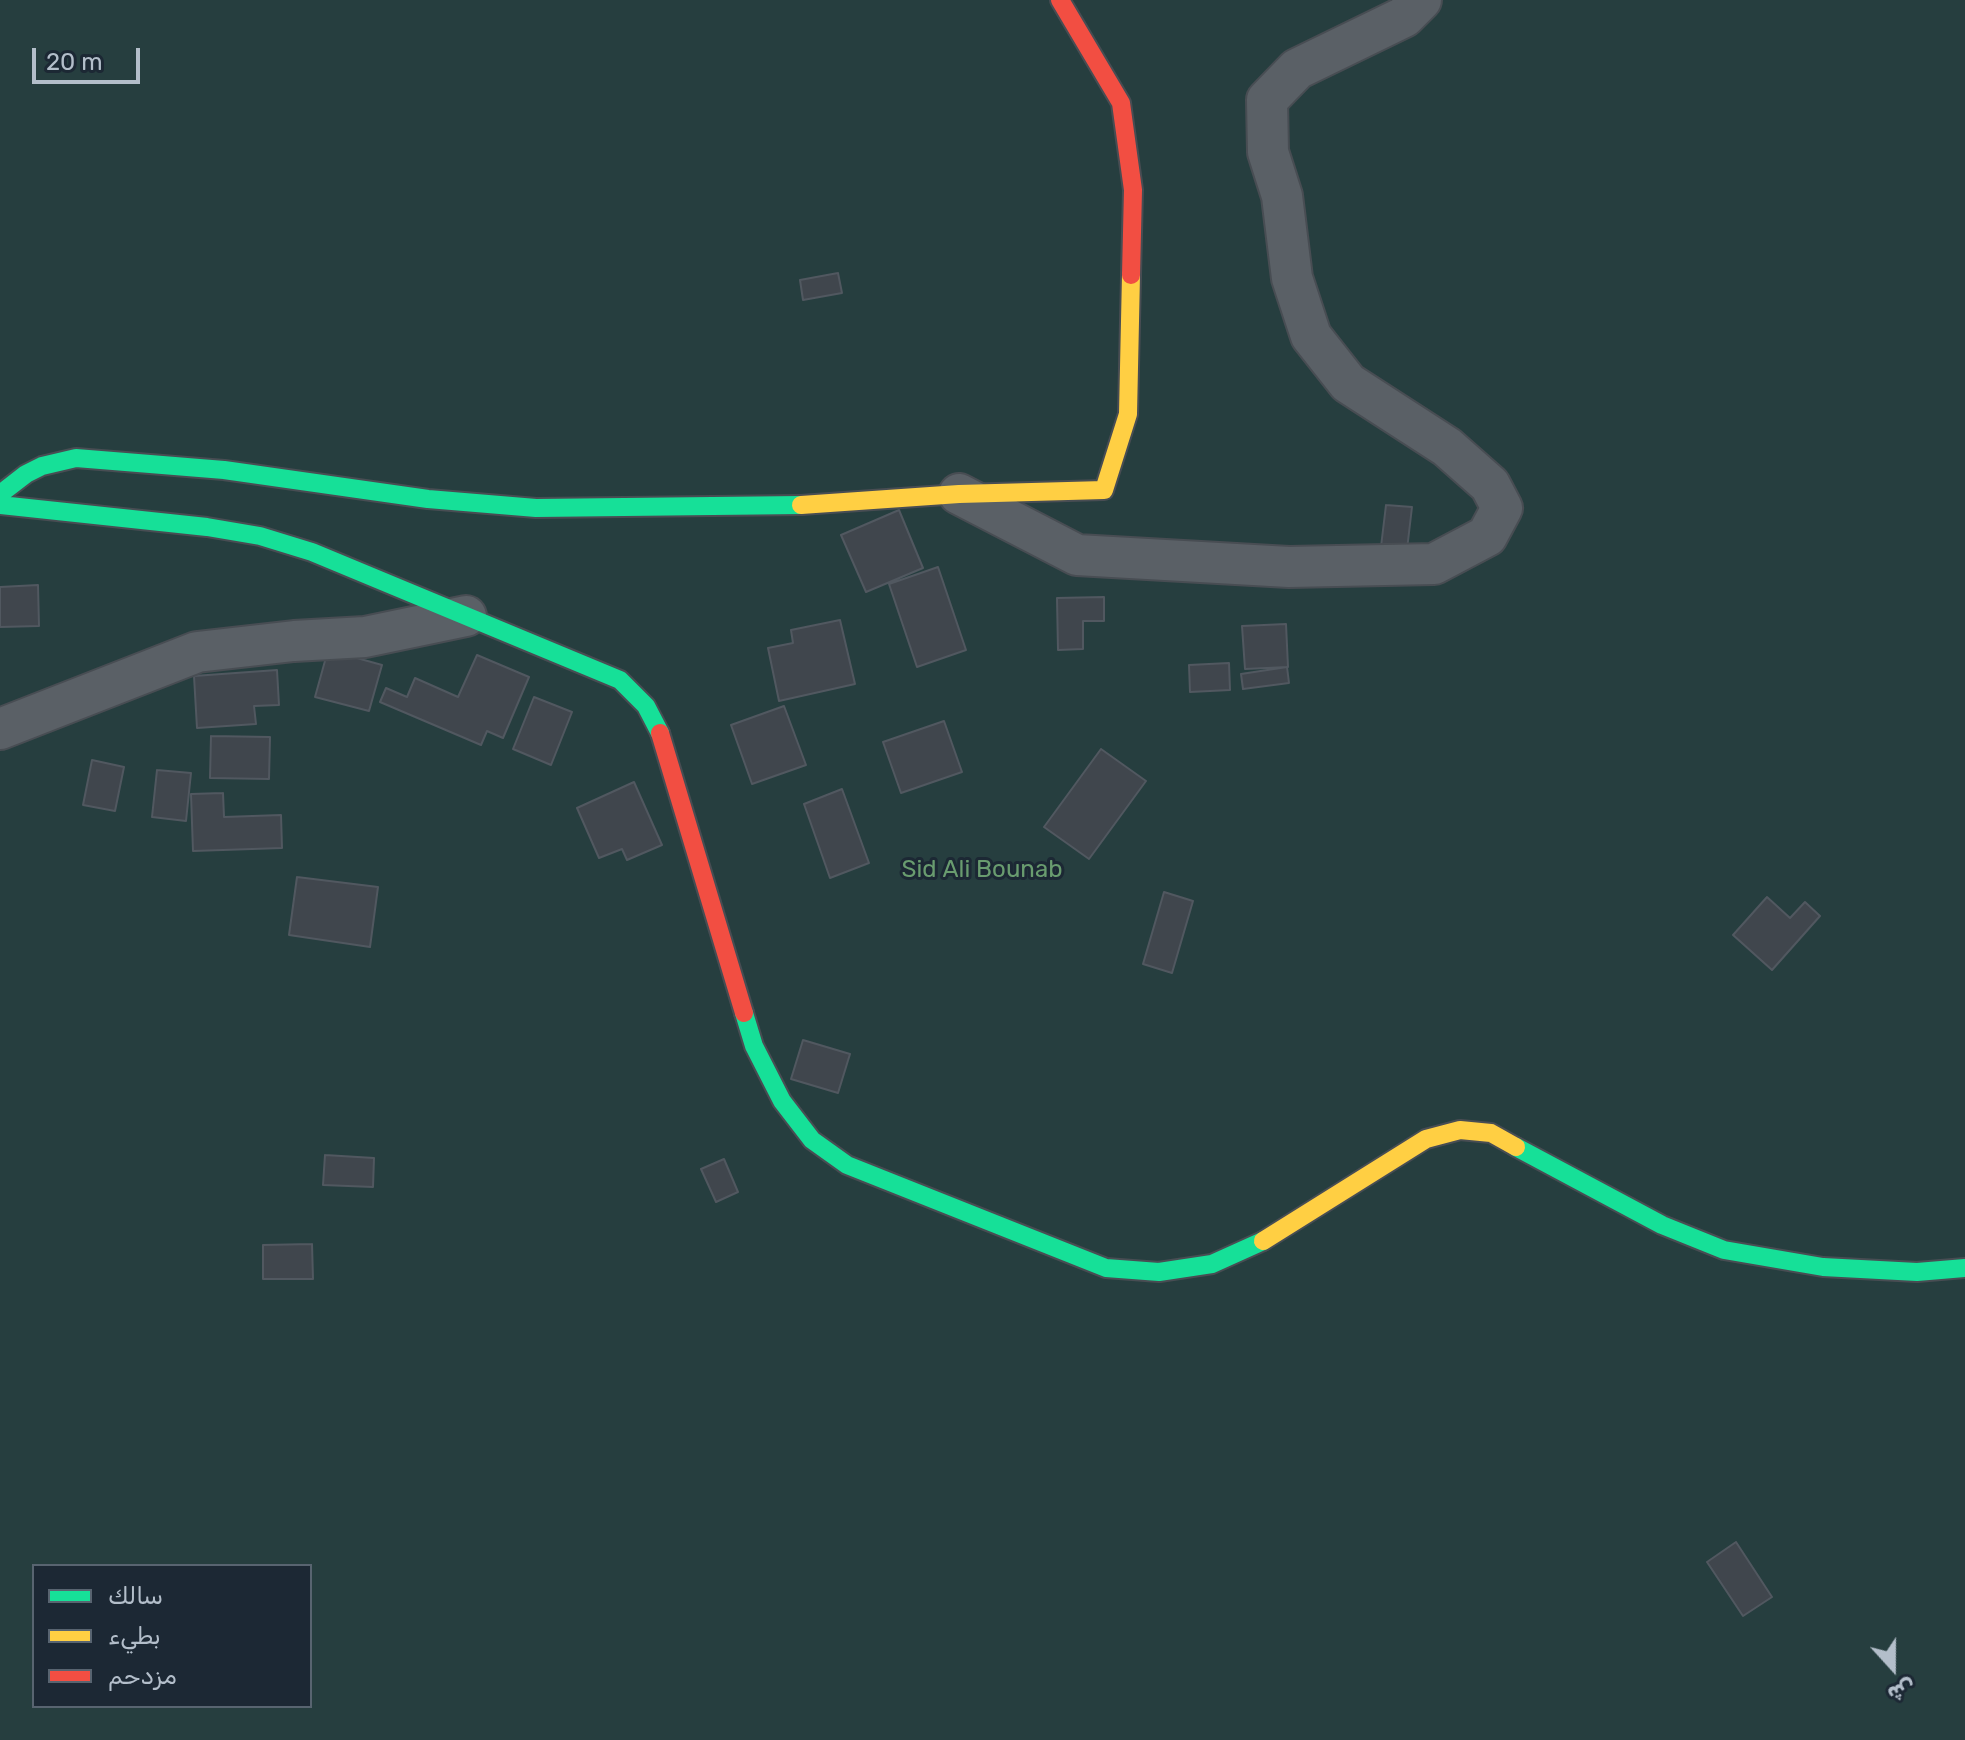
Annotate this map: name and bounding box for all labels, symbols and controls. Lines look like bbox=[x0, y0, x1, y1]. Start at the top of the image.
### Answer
scale bar bbox=[36, 32, 144, 82]
text: 20 m bbox=[46, 48, 103, 76]
park label: Sid Ali Bounab bbox=[902, 856, 1062, 884]
legend bbox=[32, 1564, 312, 1708]
text: سالك bbox=[108, 1582, 163, 1610]
text: بطيء bbox=[108, 1622, 161, 1650]
north arrow bbox=[1853, 1628, 1933, 1708]
text: مزدحم bbox=[108, 1662, 177, 1690]
text: ش bbox=[1884, 1673, 1920, 1708]

